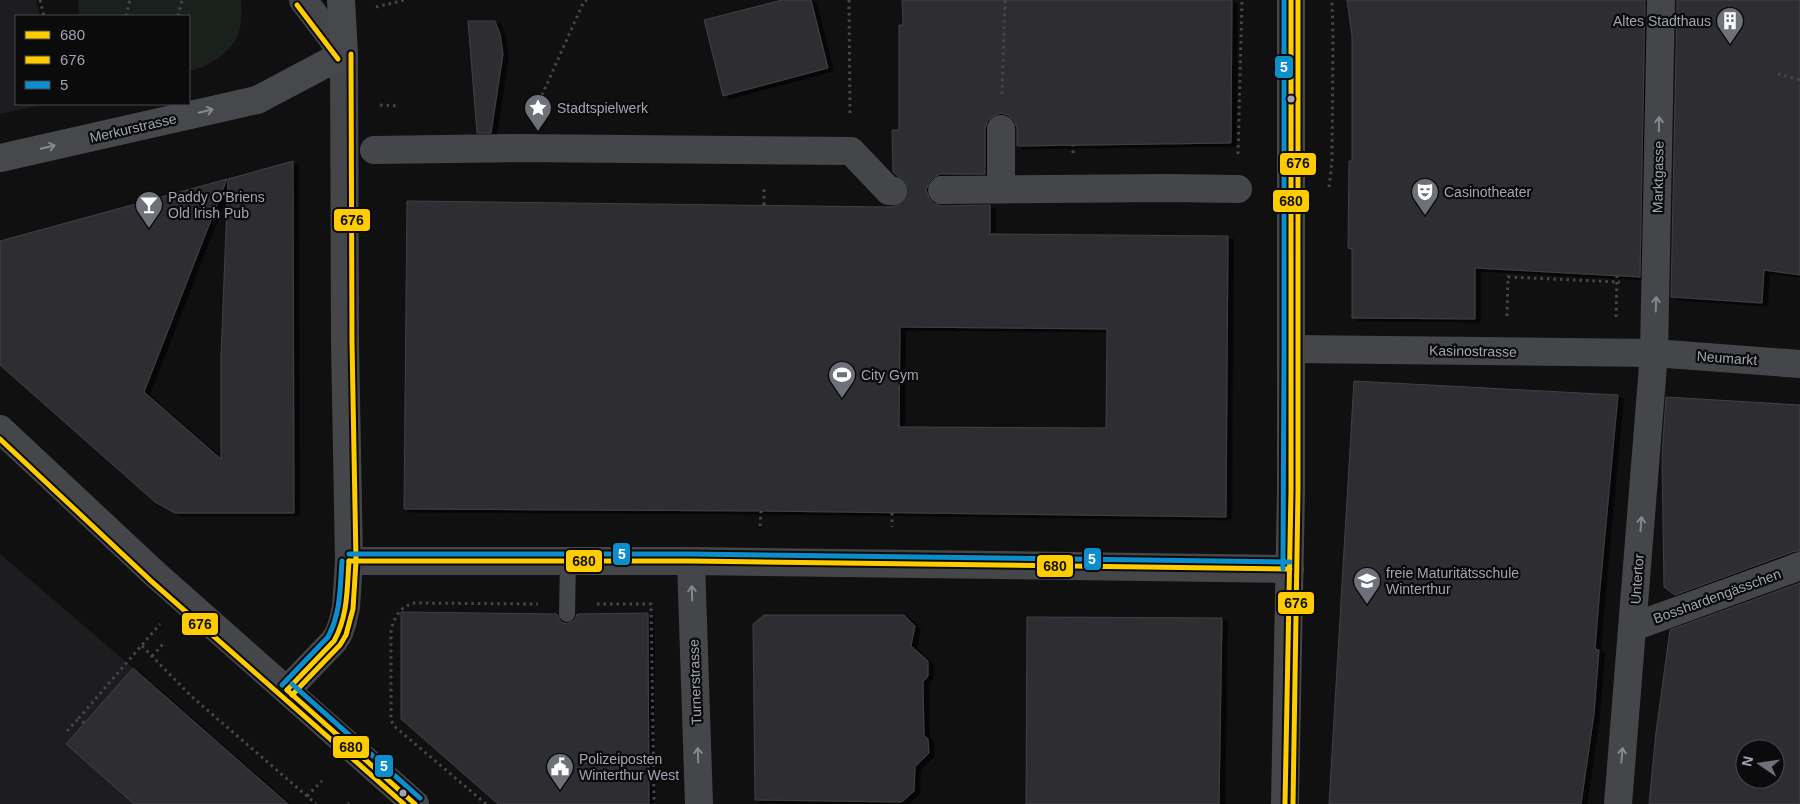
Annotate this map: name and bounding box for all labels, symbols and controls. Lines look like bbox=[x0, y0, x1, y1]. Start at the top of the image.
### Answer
building icon: Altes Stadthaus bbox=[1715, 6, 1745, 45]
place label: Altes Stadthaus bbox=[1613, 13, 1711, 29]
legend bbox=[15, 15, 190, 105]
text: 680 bbox=[60, 26, 85, 43]
text: 676 bbox=[60, 51, 85, 68]
line badge: 5 bbox=[1274, 55, 1294, 79]
text: 5 bbox=[1280, 59, 1288, 75]
text: 5 bbox=[60, 76, 68, 93]
place icon: Stadtspielwerk bbox=[523, 93, 553, 132]
unlabelled marker bbox=[1286, 94, 1296, 104]
place label: Stadtspielwerk bbox=[557, 100, 649, 116]
one-way arrow bbox=[198, 106, 214, 116]
street label: Merkurstrasse bbox=[88, 110, 178, 146]
one-way arrow bbox=[1654, 117, 1664, 133]
street label: Marktgasse bbox=[1649, 140, 1667, 213]
one-way arrow bbox=[39, 142, 55, 151]
line badge: 676 bbox=[1279, 152, 1317, 176]
text: 676 bbox=[1286, 155, 1310, 171]
theatre icon: Casinotheater bbox=[1410, 177, 1440, 216]
place label: Casinotheater bbox=[1444, 184, 1532, 200]
place label: Paddy O'Briens Old Irish Pub bbox=[168, 189, 265, 221]
line badge: 680 bbox=[1272, 189, 1310, 213]
bar icon: Paddy O'Briens Old Irish Pub bbox=[134, 190, 164, 229]
text: 680 bbox=[1279, 193, 1303, 209]
line badge: 676 bbox=[333, 208, 371, 232]
text: 676 bbox=[340, 212, 364, 228]
one-way arrow bbox=[1651, 297, 1661, 313]
street label: Kasinostrasse bbox=[1429, 342, 1517, 360]
street label: Neumarkt bbox=[1696, 348, 1758, 368]
sports icon: City Gym bbox=[827, 360, 857, 399]
place label: City Gym bbox=[861, 367, 919, 383]
one-way arrow bbox=[1637, 516, 1646, 532]
line badge: 5 bbox=[612, 542, 631, 566]
text: 5 bbox=[618, 546, 626, 562]
line badge: 5 bbox=[1083, 547, 1102, 571]
line badge: 680 bbox=[565, 549, 603, 573]
text: 5 bbox=[1088, 551, 1096, 567]
text: 680 bbox=[572, 553, 596, 569]
street label: Untertor bbox=[1627, 553, 1647, 605]
line badge: 680 bbox=[1036, 554, 1074, 578]
text: 680 bbox=[1043, 558, 1067, 574]
place label: freie Maturitätsschule Winterthur bbox=[1386, 565, 1519, 597]
street label: Bosshardengässchen bbox=[1651, 565, 1783, 627]
school or university icon: freie Maturitätsschule Winterthur bbox=[1352, 566, 1382, 605]
one-way arrow bbox=[688, 585, 697, 601]
line badge: 676 bbox=[1277, 591, 1315, 615]
text: 676 bbox=[1284, 595, 1308, 611]
line badge: 676 bbox=[181, 612, 219, 636]
text: 676 bbox=[188, 616, 212, 632]
street label: Turnerstrasse bbox=[685, 639, 704, 725]
line badge: 680 bbox=[332, 735, 370, 759]
text: 680 bbox=[339, 739, 363, 755]
north arrow bbox=[1735, 739, 1785, 789]
one-way arrow bbox=[693, 748, 702, 764]
one-way arrow bbox=[1617, 748, 1627, 764]
place label: Polizeiposten Winterthur West bbox=[579, 751, 679, 783]
public building icon: Polizeiposten Winterthur West bbox=[545, 752, 575, 791]
line badge: 5 bbox=[374, 754, 394, 778]
text: N bbox=[1738, 754, 1756, 768]
text: 5 bbox=[380, 758, 388, 774]
unlabelled marker bbox=[398, 788, 408, 798]

